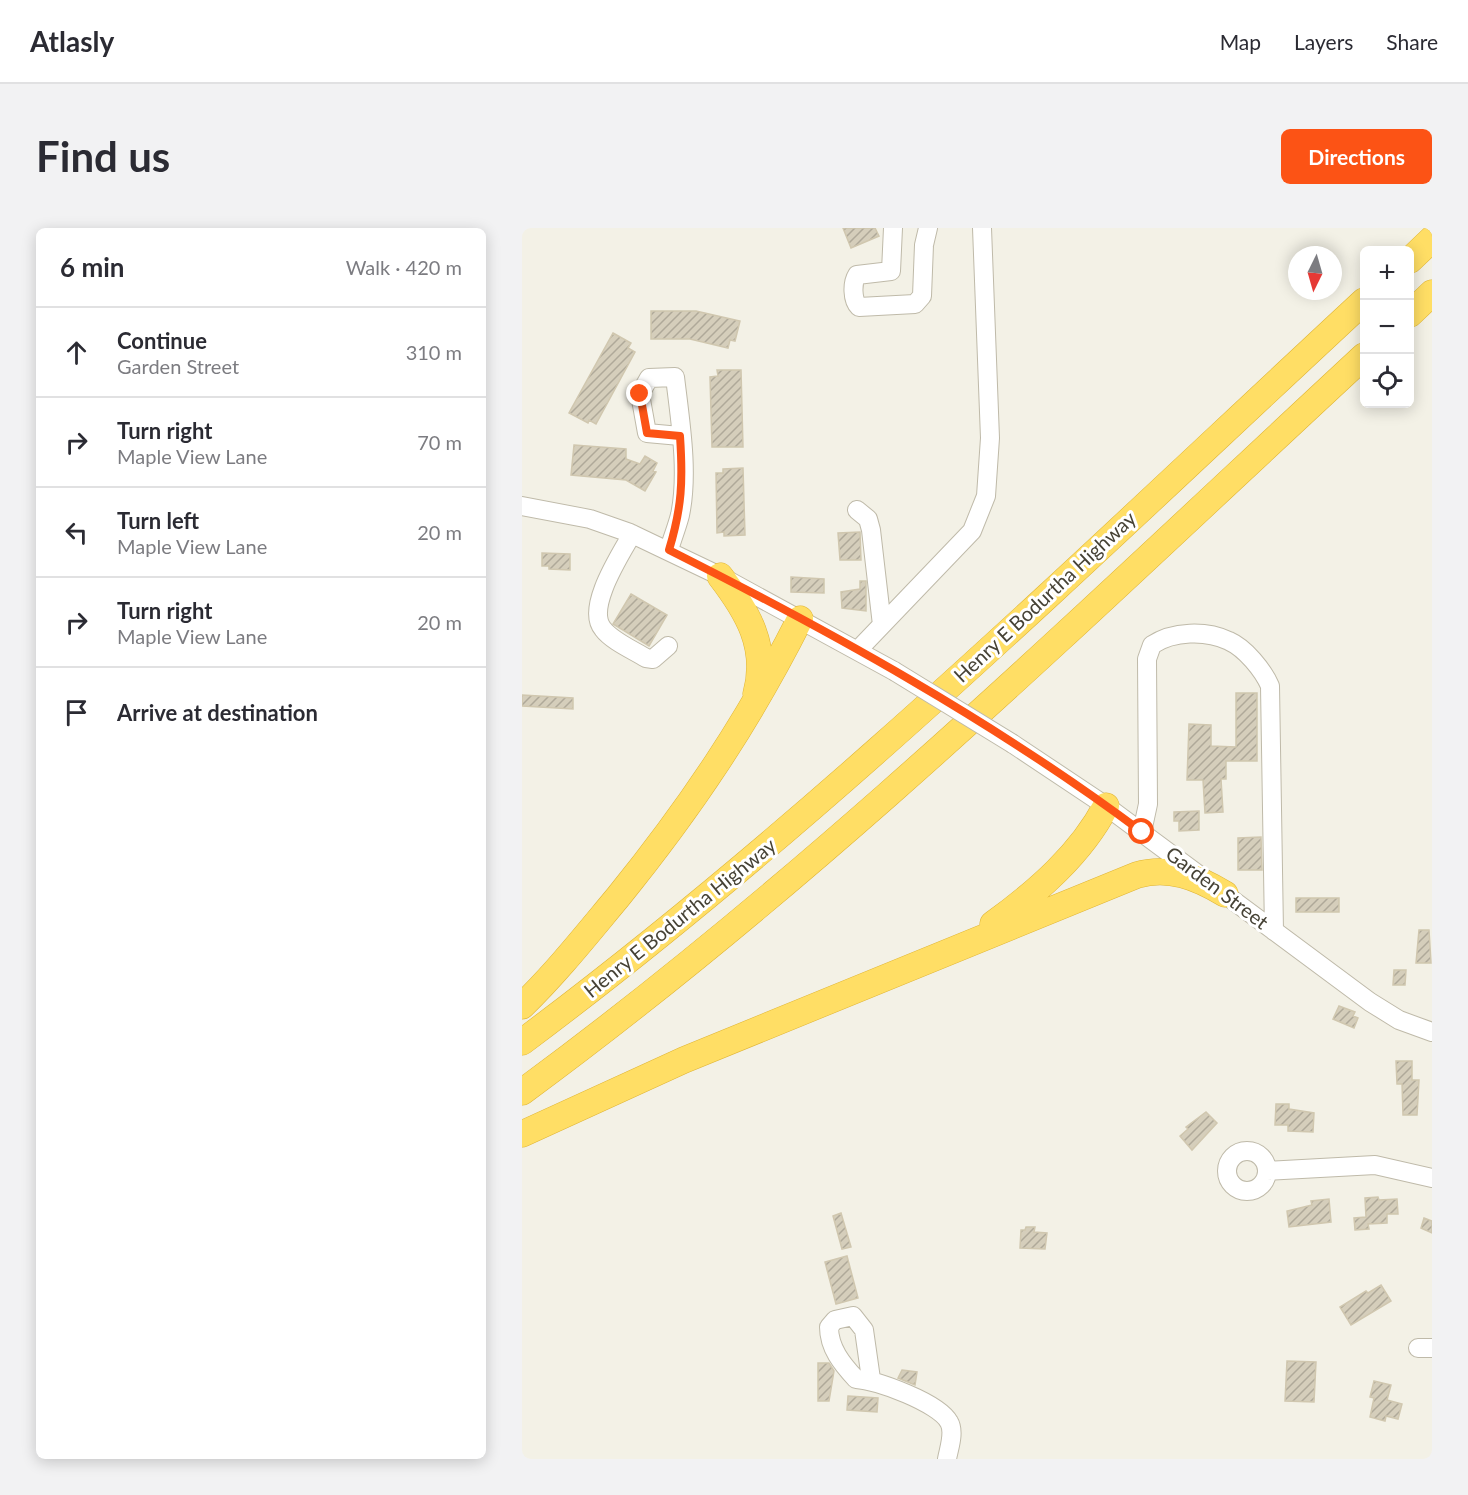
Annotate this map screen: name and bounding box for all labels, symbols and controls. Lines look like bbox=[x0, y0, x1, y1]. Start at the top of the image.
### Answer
text: Atlasly bbox=[30, 24, 114, 58]
text: Map bbox=[1220, 29, 1261, 54]
text: Layers bbox=[1294, 29, 1353, 54]
text: Share bbox=[1386, 29, 1438, 54]
button: Directions bbox=[1281, 129, 1432, 184]
text: Find us bbox=[36, 131, 170, 181]
north arrow bbox=[1288, 246, 1342, 300]
map controls bbox=[1360, 246, 1414, 408]
button: + bbox=[1360, 246, 1414, 300]
text: 6 min bbox=[60, 251, 124, 283]
text: Walk · 420 m bbox=[346, 255, 462, 279]
button: − bbox=[1360, 300, 1414, 354]
text: Continue bbox=[117, 327, 207, 354]
icon: ahead bbox=[60, 336, 93, 369]
text: 310 m bbox=[406, 340, 462, 364]
text: Garden Street bbox=[117, 354, 239, 378]
button: locate bbox=[1360, 354, 1414, 408]
route end bbox=[626, 380, 652, 406]
text: Turn right bbox=[117, 417, 212, 444]
icon: right bbox=[60, 426, 93, 459]
text: 70 m bbox=[417, 430, 462, 454]
text: Maple View Lane bbox=[117, 444, 267, 468]
street label: Henry E Bodurtha Highway bbox=[948, 505, 1141, 687]
text: Turn left bbox=[117, 507, 199, 534]
icon: left bbox=[60, 516, 93, 549]
text: 20 m bbox=[417, 520, 462, 544]
text: Maple View Lane bbox=[117, 534, 267, 558]
text: Turn right bbox=[117, 597, 212, 624]
icon: right bbox=[60, 606, 93, 639]
text: 20 m bbox=[417, 610, 462, 634]
text: Maple View Lane bbox=[117, 624, 267, 648]
icon: arrive bbox=[60, 696, 93, 729]
text: Arrive at destination bbox=[117, 699, 318, 726]
route start bbox=[1128, 818, 1154, 844]
street label: Henry E Bodurtha Highway bbox=[579, 832, 781, 1002]
street label: Garden Street bbox=[1162, 841, 1274, 934]

